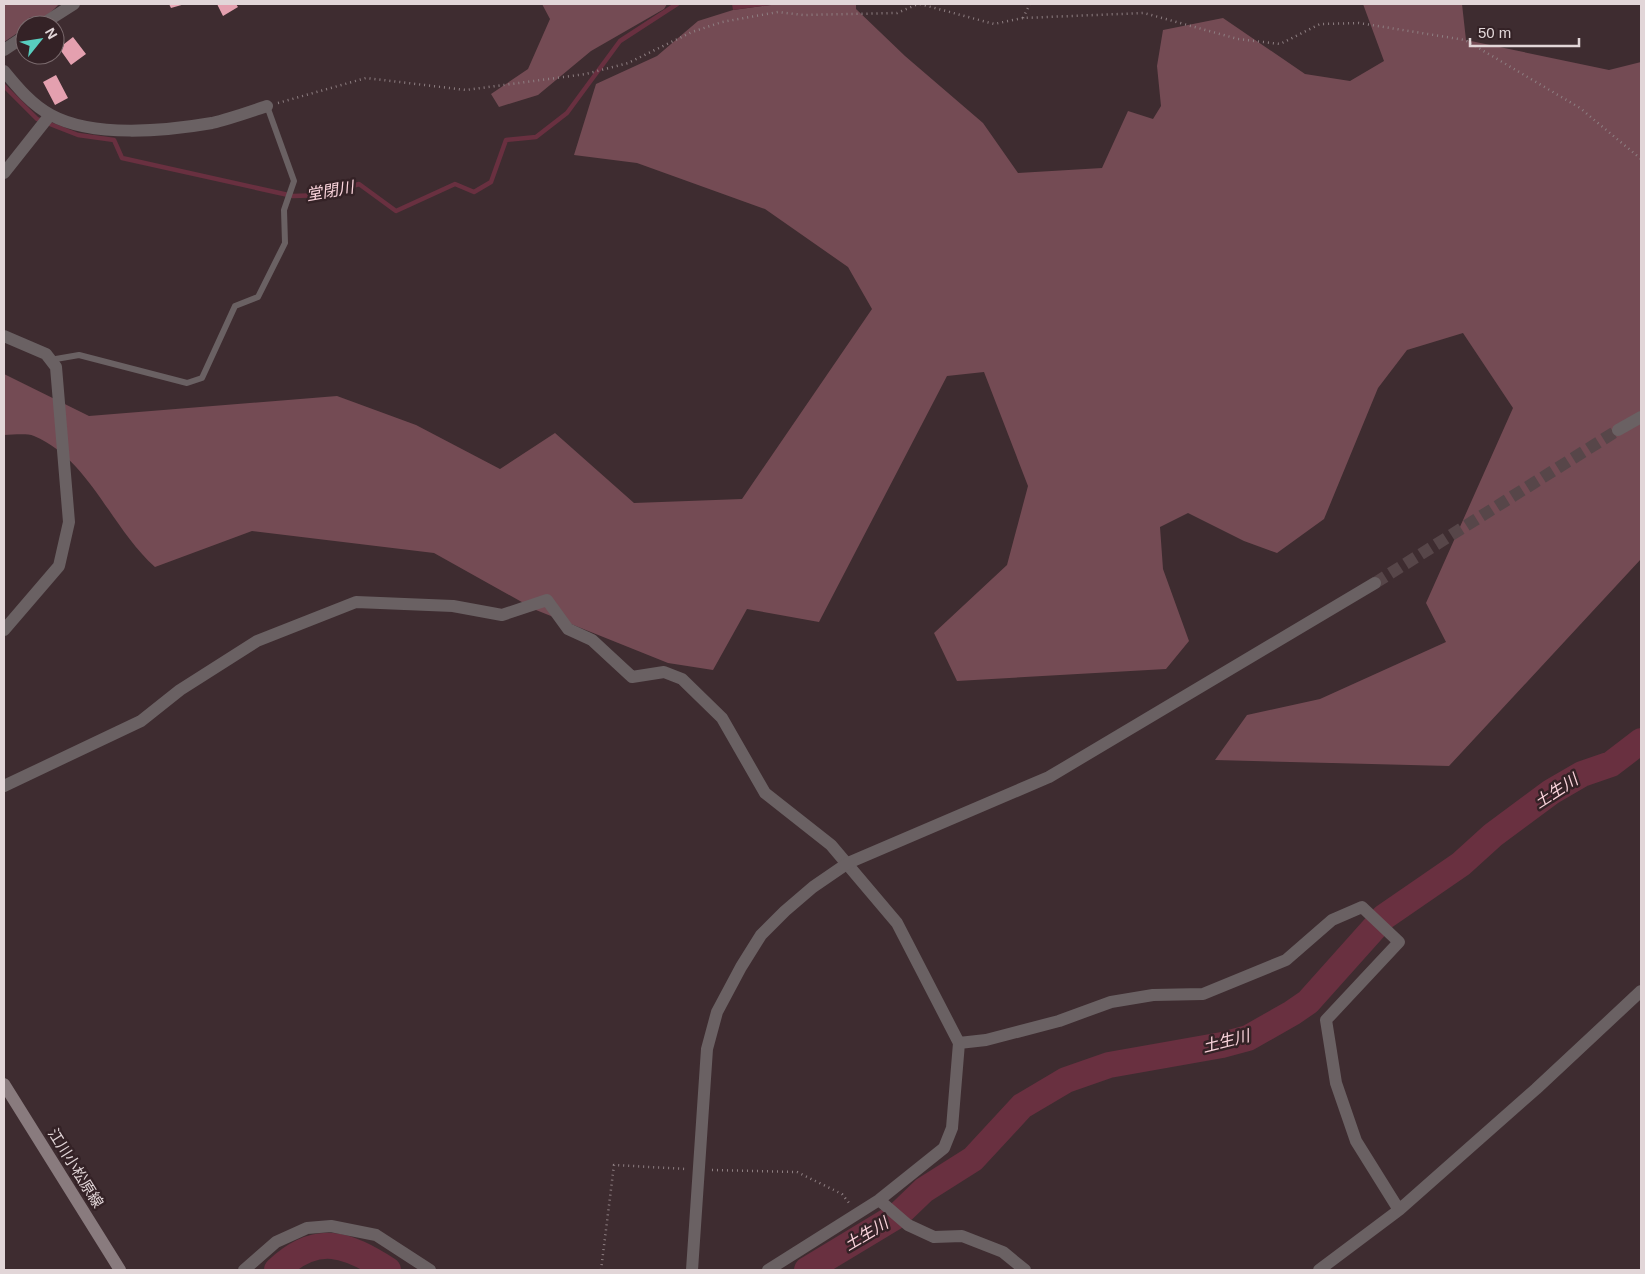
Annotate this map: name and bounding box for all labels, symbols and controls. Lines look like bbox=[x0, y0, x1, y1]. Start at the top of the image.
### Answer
north arrow bbox=[15, 15, 65, 65]
scale bar bbox=[1470, 15, 1579, 47]
text: 50 m bbox=[1478, 24, 1511, 41]
text: N bbox=[42, 25, 61, 42]
water label: 堂閉川 bbox=[305, 178, 357, 204]
water label: 土生川 bbox=[1531, 770, 1582, 811]
water label: 土生川 bbox=[1201, 1026, 1253, 1055]
street label: 江川小松原線 bbox=[45, 1125, 107, 1211]
water label: 土生川 bbox=[841, 1213, 893, 1254]

